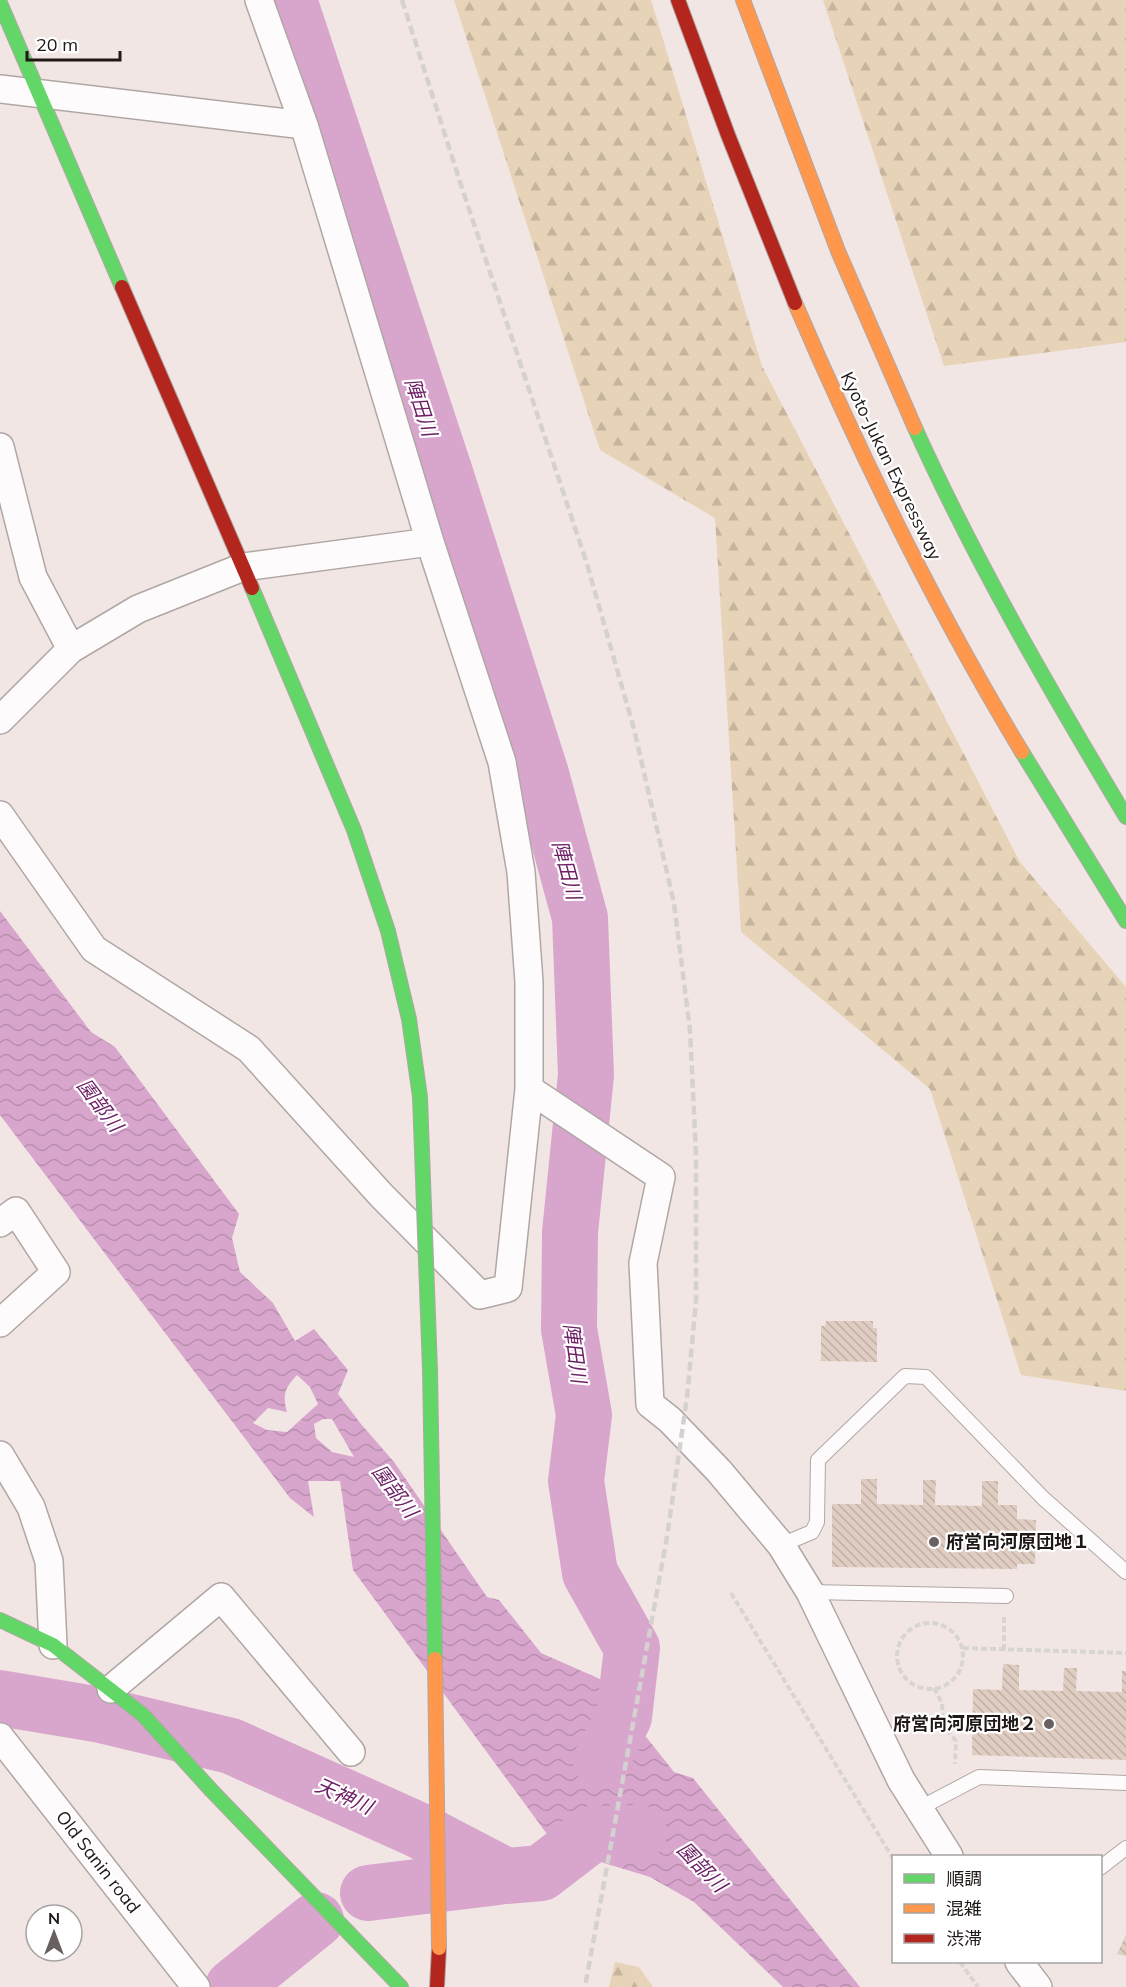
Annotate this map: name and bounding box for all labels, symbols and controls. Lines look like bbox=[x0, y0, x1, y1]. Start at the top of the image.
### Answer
scale bar bbox=[27, 24, 120, 62]
text: 20 m bbox=[36, 33, 78, 56]
street label: Kyoto-Jukan Expressway bbox=[836, 368, 947, 564]
water label: 陣田川 bbox=[400, 374, 443, 441]
water label: 陣田川 bbox=[548, 838, 588, 904]
water label: 園部川 bbox=[72, 1073, 130, 1138]
water label: 陣田川 bbox=[559, 1321, 592, 1386]
water label: 園部川 bbox=[367, 1459, 425, 1524]
place label: 府営向河原団地１ bbox=[946, 1530, 1090, 1553]
marker: 府営向河原団地１ bbox=[927, 1535, 941, 1549]
place label: 府営向河原団地２ bbox=[893, 1712, 1037, 1735]
marker: 府営向河原団地２ bbox=[1042, 1717, 1056, 1731]
water label: 天神川 bbox=[312, 1772, 379, 1820]
street label: Old Sanin road bbox=[51, 1806, 146, 1918]
water label: 園部川 bbox=[673, 1836, 734, 1898]
legend bbox=[892, 1855, 1102, 1963]
text: 順調 bbox=[946, 1867, 982, 1890]
text: 混雑 bbox=[946, 1897, 982, 1920]
north arrow bbox=[24, 1903, 84, 1963]
text: N bbox=[48, 1908, 60, 1928]
text: 渋滞 bbox=[946, 1927, 982, 1950]

